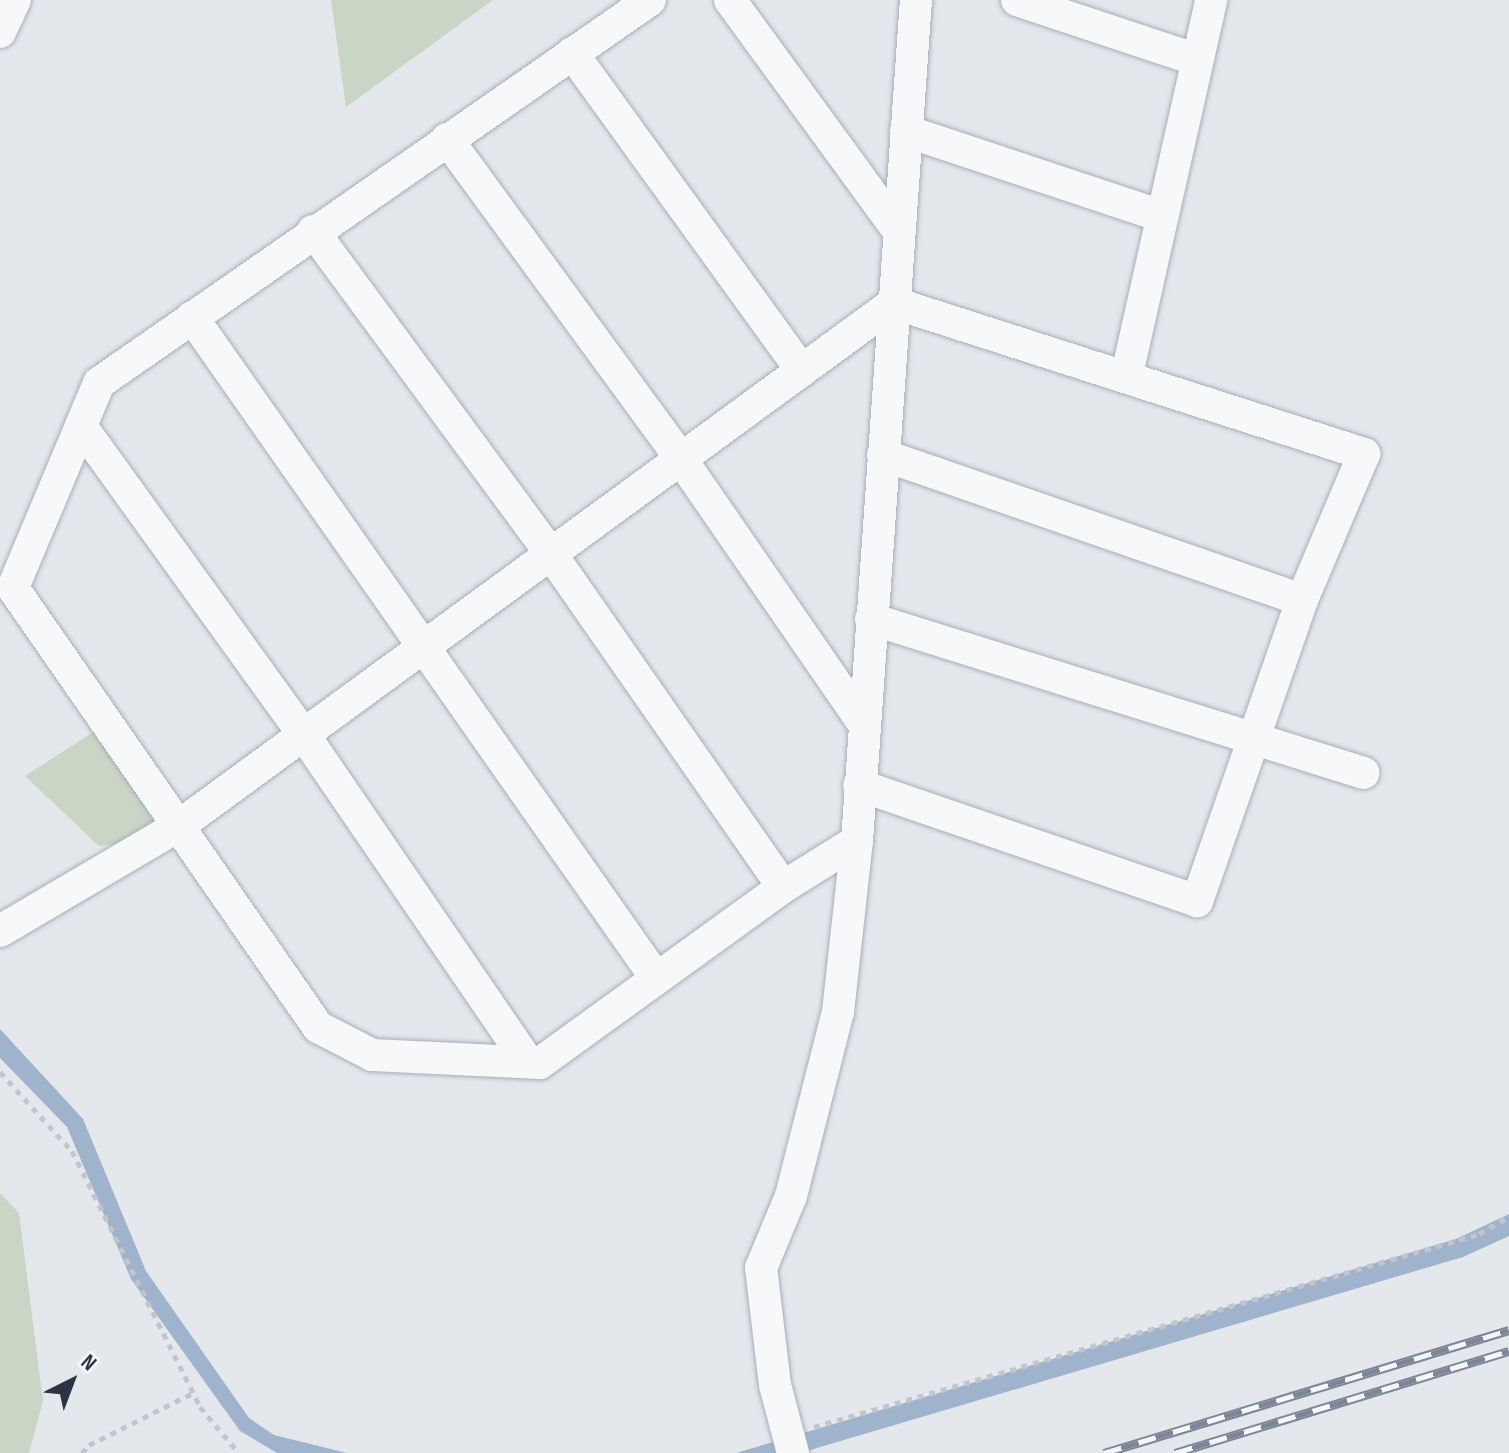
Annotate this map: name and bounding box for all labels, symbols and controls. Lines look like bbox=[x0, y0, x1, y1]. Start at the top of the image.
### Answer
north arrow bbox=[32, 1341, 112, 1421]
text: N bbox=[75, 1349, 102, 1377]

